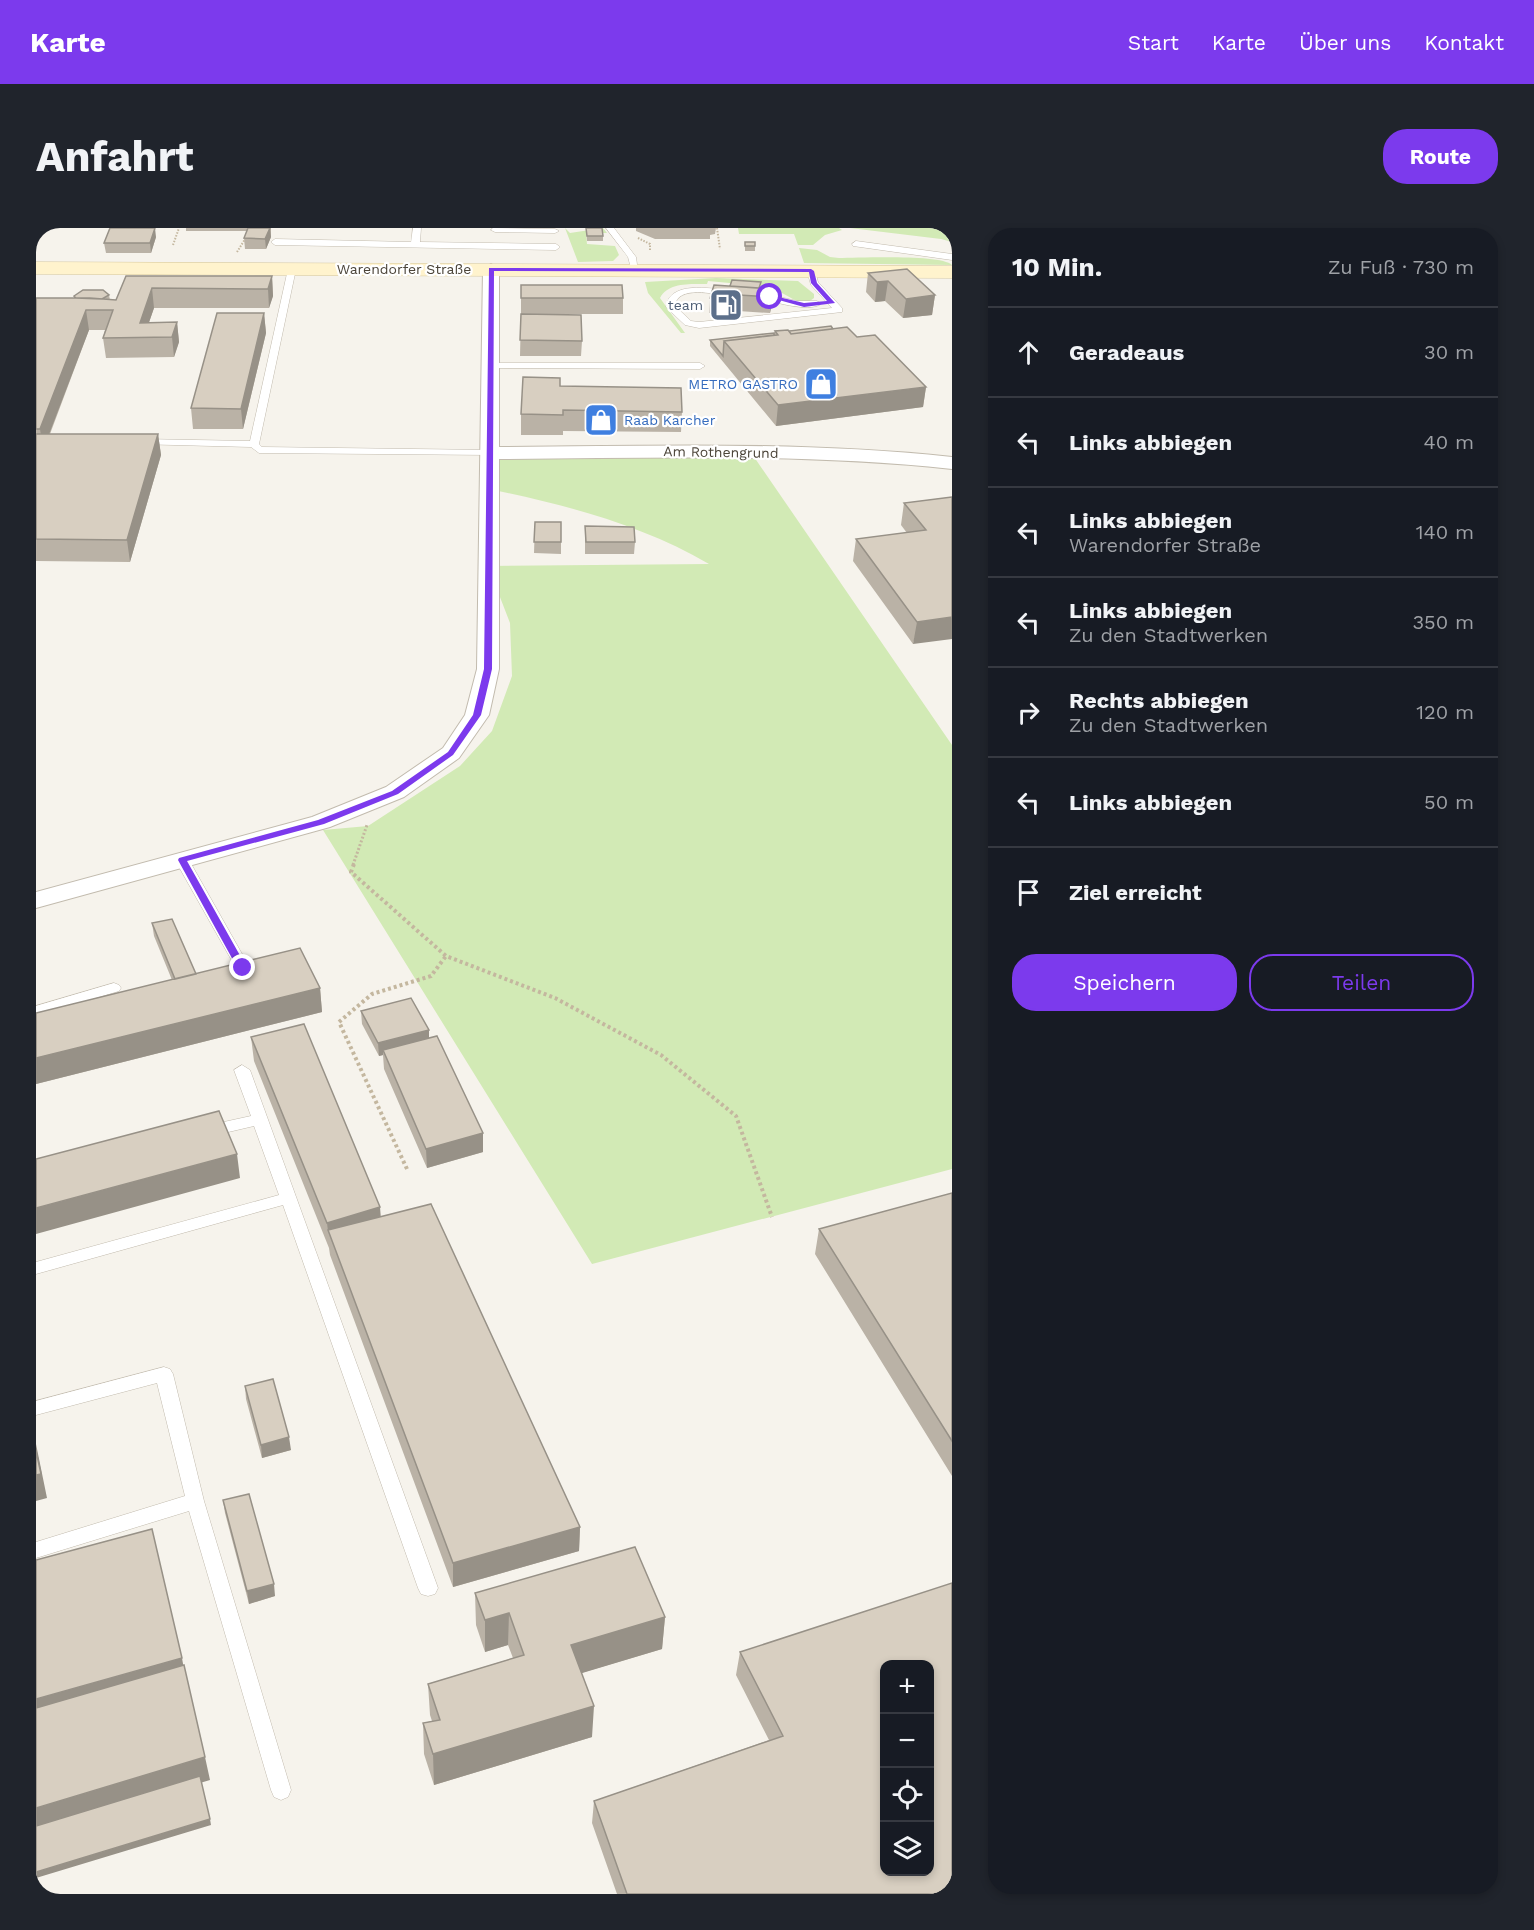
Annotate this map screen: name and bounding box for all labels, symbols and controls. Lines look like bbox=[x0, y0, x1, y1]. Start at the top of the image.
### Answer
text: Karte bbox=[30, 26, 106, 59]
text: Start bbox=[1128, 30, 1179, 55]
text: Karte bbox=[1212, 30, 1266, 55]
text: Über uns bbox=[1299, 30, 1391, 55]
text: Kontakt bbox=[1424, 30, 1504, 55]
button: Route bbox=[1383, 129, 1498, 184]
text: Anfahrt bbox=[36, 132, 194, 181]
text: 10 Min. bbox=[1012, 252, 1102, 282]
text: Zu Fuß · 730 m bbox=[1328, 255, 1474, 279]
street label: Warendorfer Straße bbox=[337, 261, 471, 277]
route start bbox=[756, 283, 782, 309]
fuel station icon: team bbox=[708, 287, 744, 323]
place label: team bbox=[668, 297, 703, 313]
icon: ahead bbox=[1012, 336, 1045, 369]
text: Geradeaus bbox=[1069, 340, 1184, 365]
text: 30 m bbox=[1424, 340, 1474, 364]
shop icon: METRO GASTRO bbox=[803, 366, 839, 402]
place label: METRO GASTRO bbox=[688, 376, 798, 392]
shop icon: Raab Karcher bbox=[583, 402, 619, 438]
place label: Raab Karcher bbox=[624, 412, 716, 428]
icon: left bbox=[1012, 426, 1045, 459]
text: Links abbiegen bbox=[1069, 430, 1232, 455]
text: 40 m bbox=[1423, 430, 1474, 454]
street label: Am Rothengrund bbox=[663, 443, 779, 461]
text: Links abbiegen bbox=[1069, 508, 1232, 533]
icon: left bbox=[1012, 516, 1045, 549]
text: 140 m bbox=[1416, 520, 1474, 544]
text: Warendorfer Straße bbox=[1069, 533, 1261, 557]
text: Links abbiegen bbox=[1069, 598, 1232, 623]
icon: left bbox=[1012, 606, 1045, 639]
text: 350 m bbox=[1412, 610, 1474, 634]
text: Zu den Stadtwerken bbox=[1069, 623, 1268, 647]
text: Rechts abbiegen bbox=[1069, 688, 1249, 713]
icon: right bbox=[1012, 696, 1045, 729]
text: 120 m bbox=[1416, 700, 1474, 724]
text: Zu den Stadtwerken bbox=[1069, 713, 1268, 737]
icon: left bbox=[1012, 786, 1045, 819]
text: Links abbiegen bbox=[1069, 790, 1232, 815]
text: 50 m bbox=[1424, 790, 1474, 814]
icon: arrive bbox=[1012, 876, 1045, 909]
text: Ziel erreicht bbox=[1069, 880, 1202, 905]
route end bbox=[229, 954, 255, 980]
button: Speichern bbox=[1012, 954, 1237, 1011]
button: Teilen bbox=[1249, 954, 1474, 1011]
map controls bbox=[880, 1660, 934, 1876]
button: + bbox=[880, 1660, 934, 1714]
button: − bbox=[880, 1714, 934, 1768]
button: locate bbox=[880, 1768, 934, 1822]
button: layers bbox=[880, 1822, 934, 1876]

